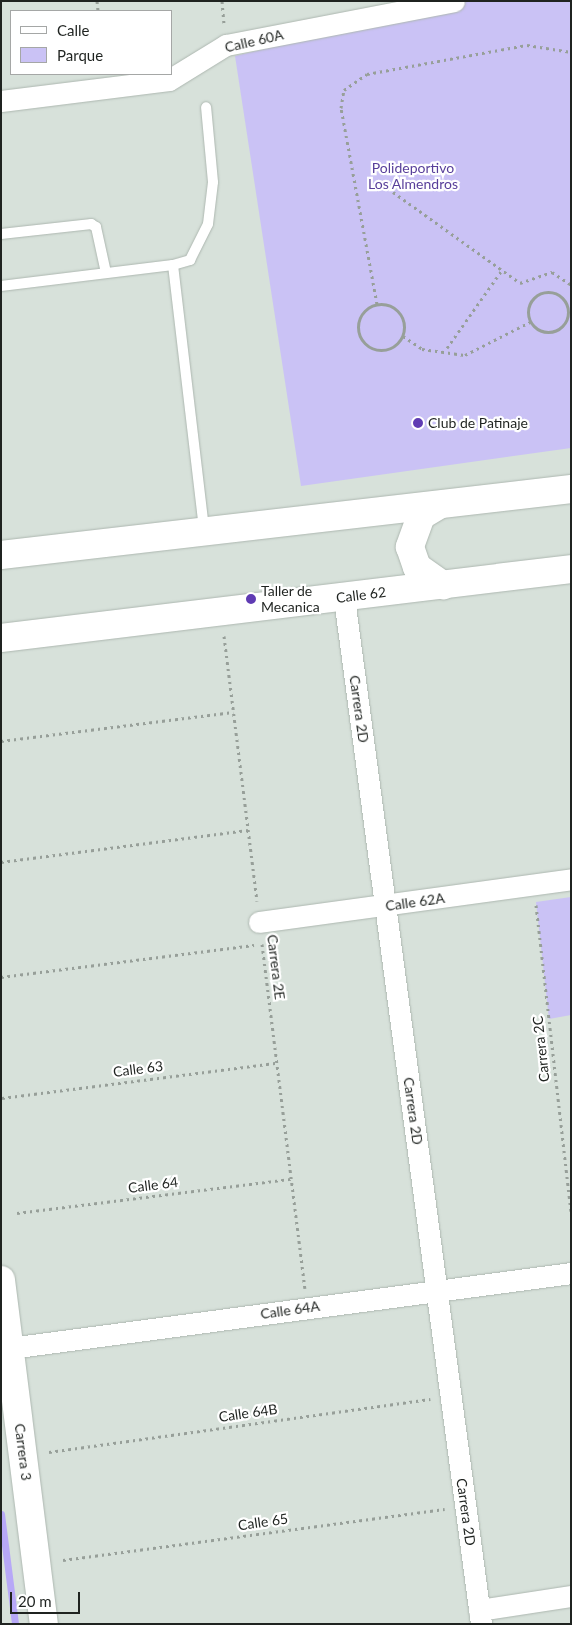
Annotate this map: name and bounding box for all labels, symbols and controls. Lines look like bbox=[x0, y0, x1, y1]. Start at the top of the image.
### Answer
legend bbox=[10, 10, 172, 75]
text: Calle bbox=[57, 21, 89, 39]
street label: Calle 60A bbox=[223, 26, 285, 56]
text: Parque bbox=[57, 46, 103, 64]
park label: Polideportivo Los Almendros bbox=[368, 160, 458, 192]
place label: Club de Patinaje bbox=[428, 415, 528, 431]
marker: Club de Patinaje bbox=[412, 417, 424, 429]
place label: Taller de Mecanica bbox=[261, 583, 320, 616]
street label: Calle 62 bbox=[335, 584, 387, 606]
marker: Taller de Mecanica bbox=[245, 593, 257, 605]
street label: Carrera 2D bbox=[346, 674, 372, 744]
street label: Calle 62A bbox=[384, 890, 446, 914]
street label: Carrera 2E bbox=[264, 934, 288, 1000]
street label: Carrera 2C bbox=[529, 1015, 553, 1083]
street label: Calle 63 bbox=[112, 1058, 164, 1080]
street label: Carrera 2D bbox=[400, 1076, 426, 1146]
street label: Calle 64 bbox=[127, 1174, 179, 1196]
street label: Calle 64A bbox=[259, 1298, 321, 1322]
street label: Calle 64B bbox=[218, 1401, 278, 1425]
street label: Carrera 3 bbox=[11, 1423, 35, 1481]
street label: Carrera 2D bbox=[453, 1477, 479, 1547]
street label: Calle 65 bbox=[237, 1510, 289, 1534]
scale bar bbox=[12, 1582, 82, 1614]
text: 20 m bbox=[18, 1592, 52, 1610]

